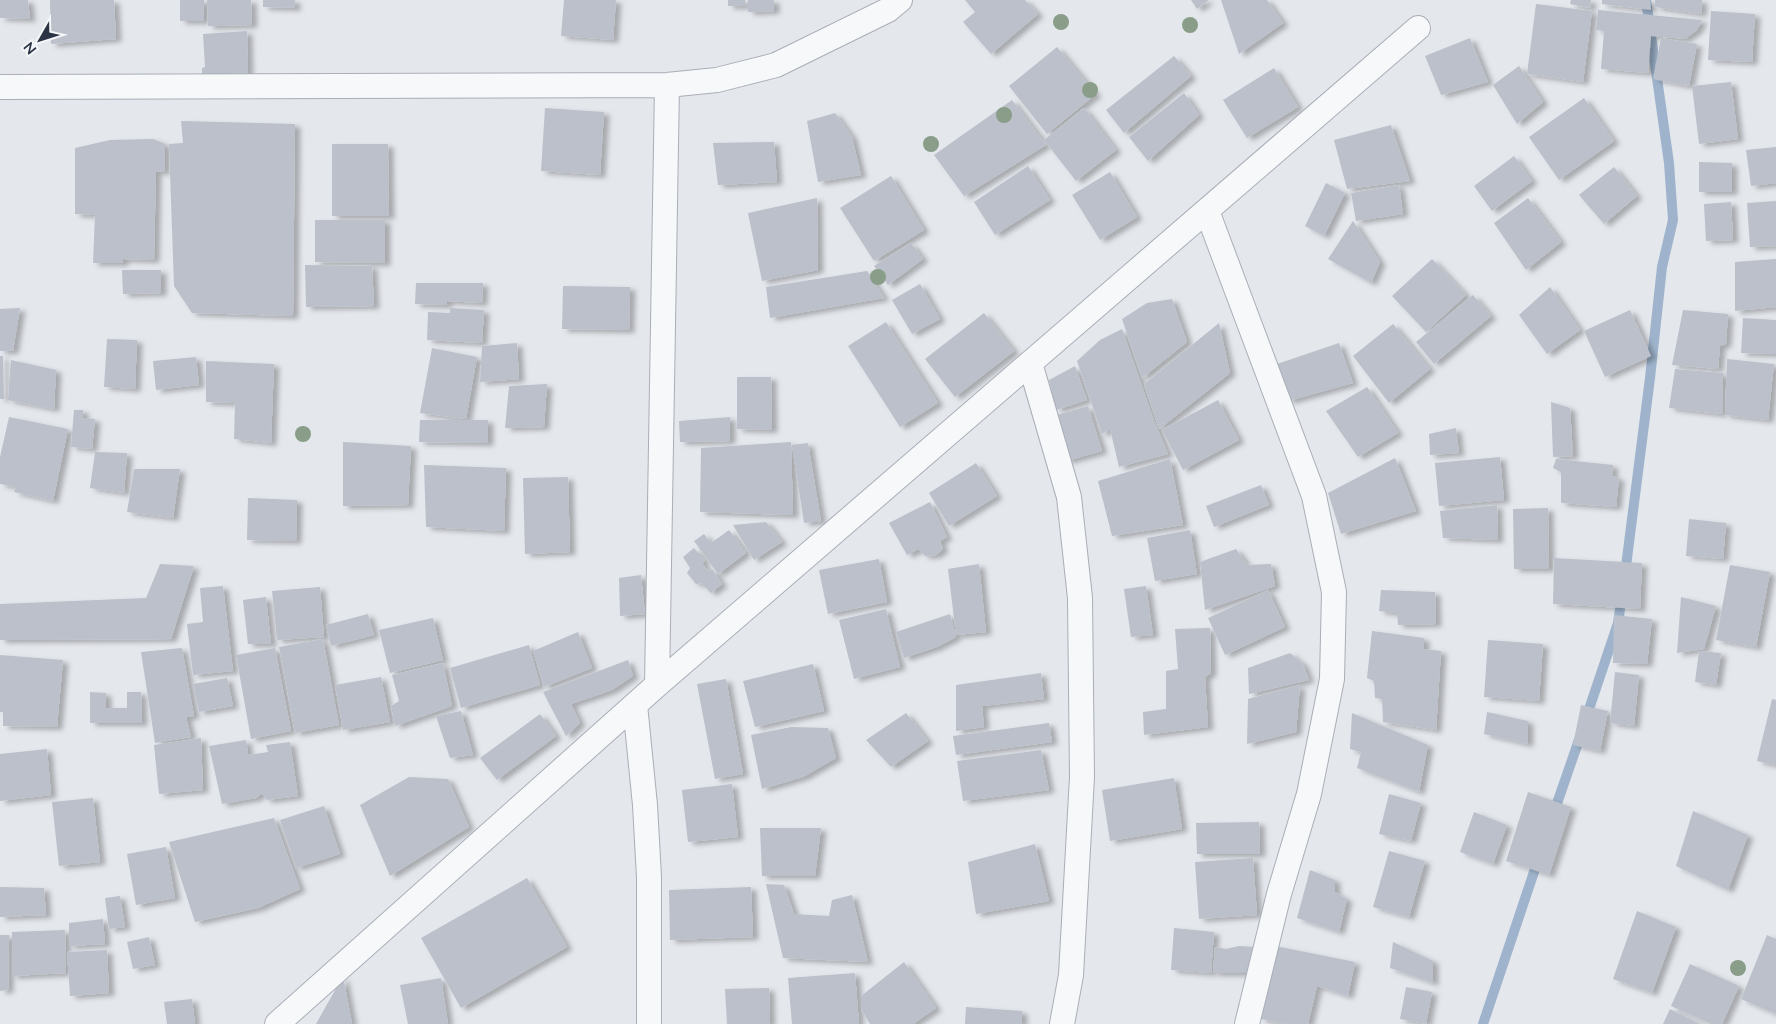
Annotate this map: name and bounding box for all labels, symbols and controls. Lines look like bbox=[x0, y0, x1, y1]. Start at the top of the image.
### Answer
north arrow bbox=[15, 15, 65, 65]
text: N bbox=[20, 39, 40, 58]

